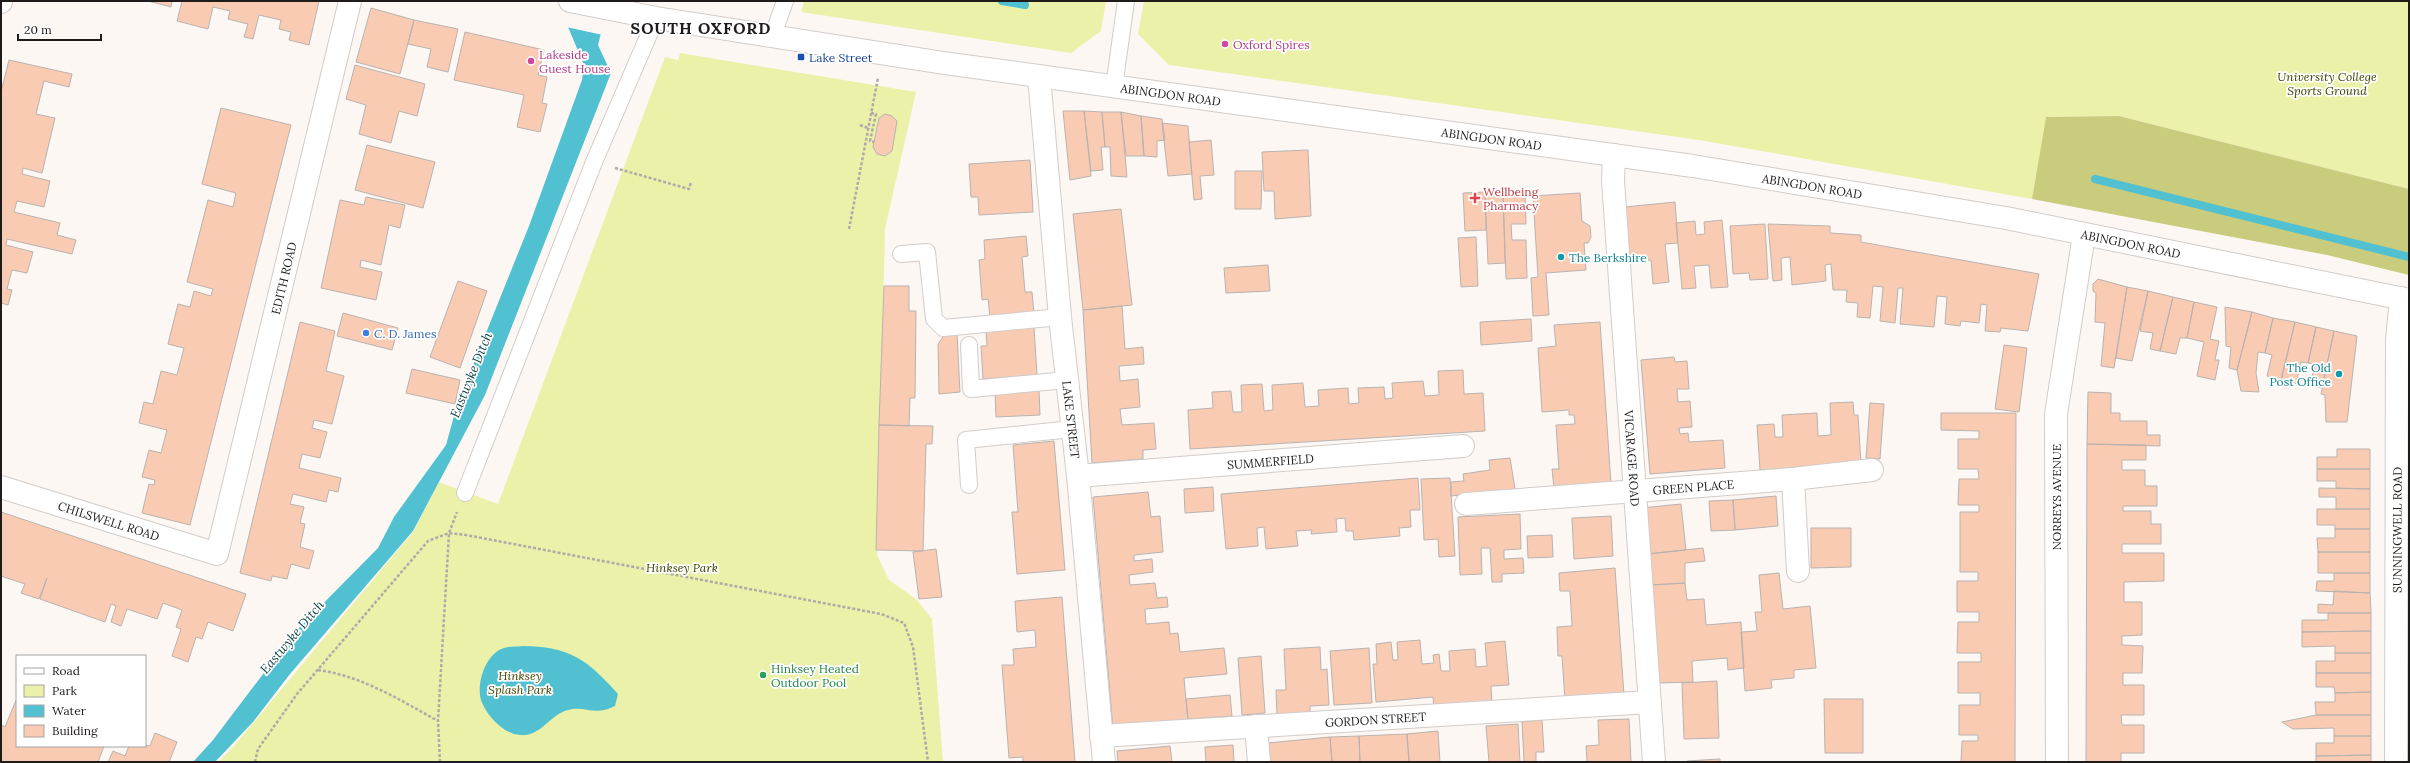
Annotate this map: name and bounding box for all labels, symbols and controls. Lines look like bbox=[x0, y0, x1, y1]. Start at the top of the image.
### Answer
scale bar bbox=[18, 16, 101, 42]
district label: SOUTH OXFORD bbox=[631, 18, 771, 38]
text: 20 m bbox=[24, 22, 52, 37]
place label: Oxford Spires bbox=[1233, 37, 1310, 52]
marker: Oxford Spires bbox=[1220, 39, 1230, 49]
place label: Lakeside Guest House bbox=[539, 47, 611, 76]
place label: Lake Street bbox=[809, 50, 873, 65]
marker: Lake Street bbox=[796, 52, 806, 62]
marker: Lakeside Guest House bbox=[526, 56, 536, 66]
park label: University College Sports Ground bbox=[2277, 69, 2377, 98]
street label: ABINGDON ROAD bbox=[1119, 80, 1222, 109]
street label: ABINGDON ROAD bbox=[1440, 124, 1543, 153]
street label: ABINGDON ROAD bbox=[1760, 170, 1863, 201]
place label: Wellbeing Pharmacy bbox=[1483, 184, 1539, 213]
marker: Wellbeing Pharmacy bbox=[1470, 193, 1480, 203]
street label: ABINGDON ROAD bbox=[2079, 226, 2182, 261]
street label: EDITH ROAD bbox=[267, 240, 299, 316]
place label: The Berkshire bbox=[1569, 250, 1647, 265]
marker: The Berkshire bbox=[1556, 252, 1566, 262]
place label: C. D. James bbox=[374, 326, 437, 341]
marker: C. D. James bbox=[361, 328, 371, 338]
water label: Eastwyke Ditch bbox=[446, 329, 496, 420]
place label: The Old Post Office bbox=[2269, 360, 2331, 389]
marker: The Old Post Office bbox=[2334, 369, 2344, 379]
street label: LAKE STREET bbox=[1060, 380, 1083, 459]
street label: VICARAGE ROAD bbox=[1622, 409, 1643, 507]
street label: NORREYS AVENUE bbox=[2049, 444, 2064, 550]
street label: SUMMERFIELD bbox=[1227, 450, 1314, 472]
street label: SUNNINGWELL ROAD bbox=[2389, 467, 2404, 593]
street label: GREEN PLACE bbox=[1652, 476, 1735, 497]
street label: CHILSWELL ROAD bbox=[56, 498, 162, 543]
park label: Hinksey Park bbox=[646, 560, 718, 575]
water label: Eastwyke Ditch bbox=[256, 596, 328, 677]
legend bbox=[16, 655, 146, 747]
place label: Hinksey Heated Outdoor Pool bbox=[771, 661, 859, 690]
text: Road bbox=[52, 663, 80, 678]
park label: Hinksey Splash Park bbox=[488, 668, 552, 697]
marker: Hinksey Heated Outdoor Pool bbox=[758, 670, 768, 680]
text: Park bbox=[52, 683, 78, 698]
text: Water bbox=[52, 703, 87, 718]
street label: GORDON STREET bbox=[1324, 708, 1427, 730]
text: Building bbox=[52, 723, 98, 738]

